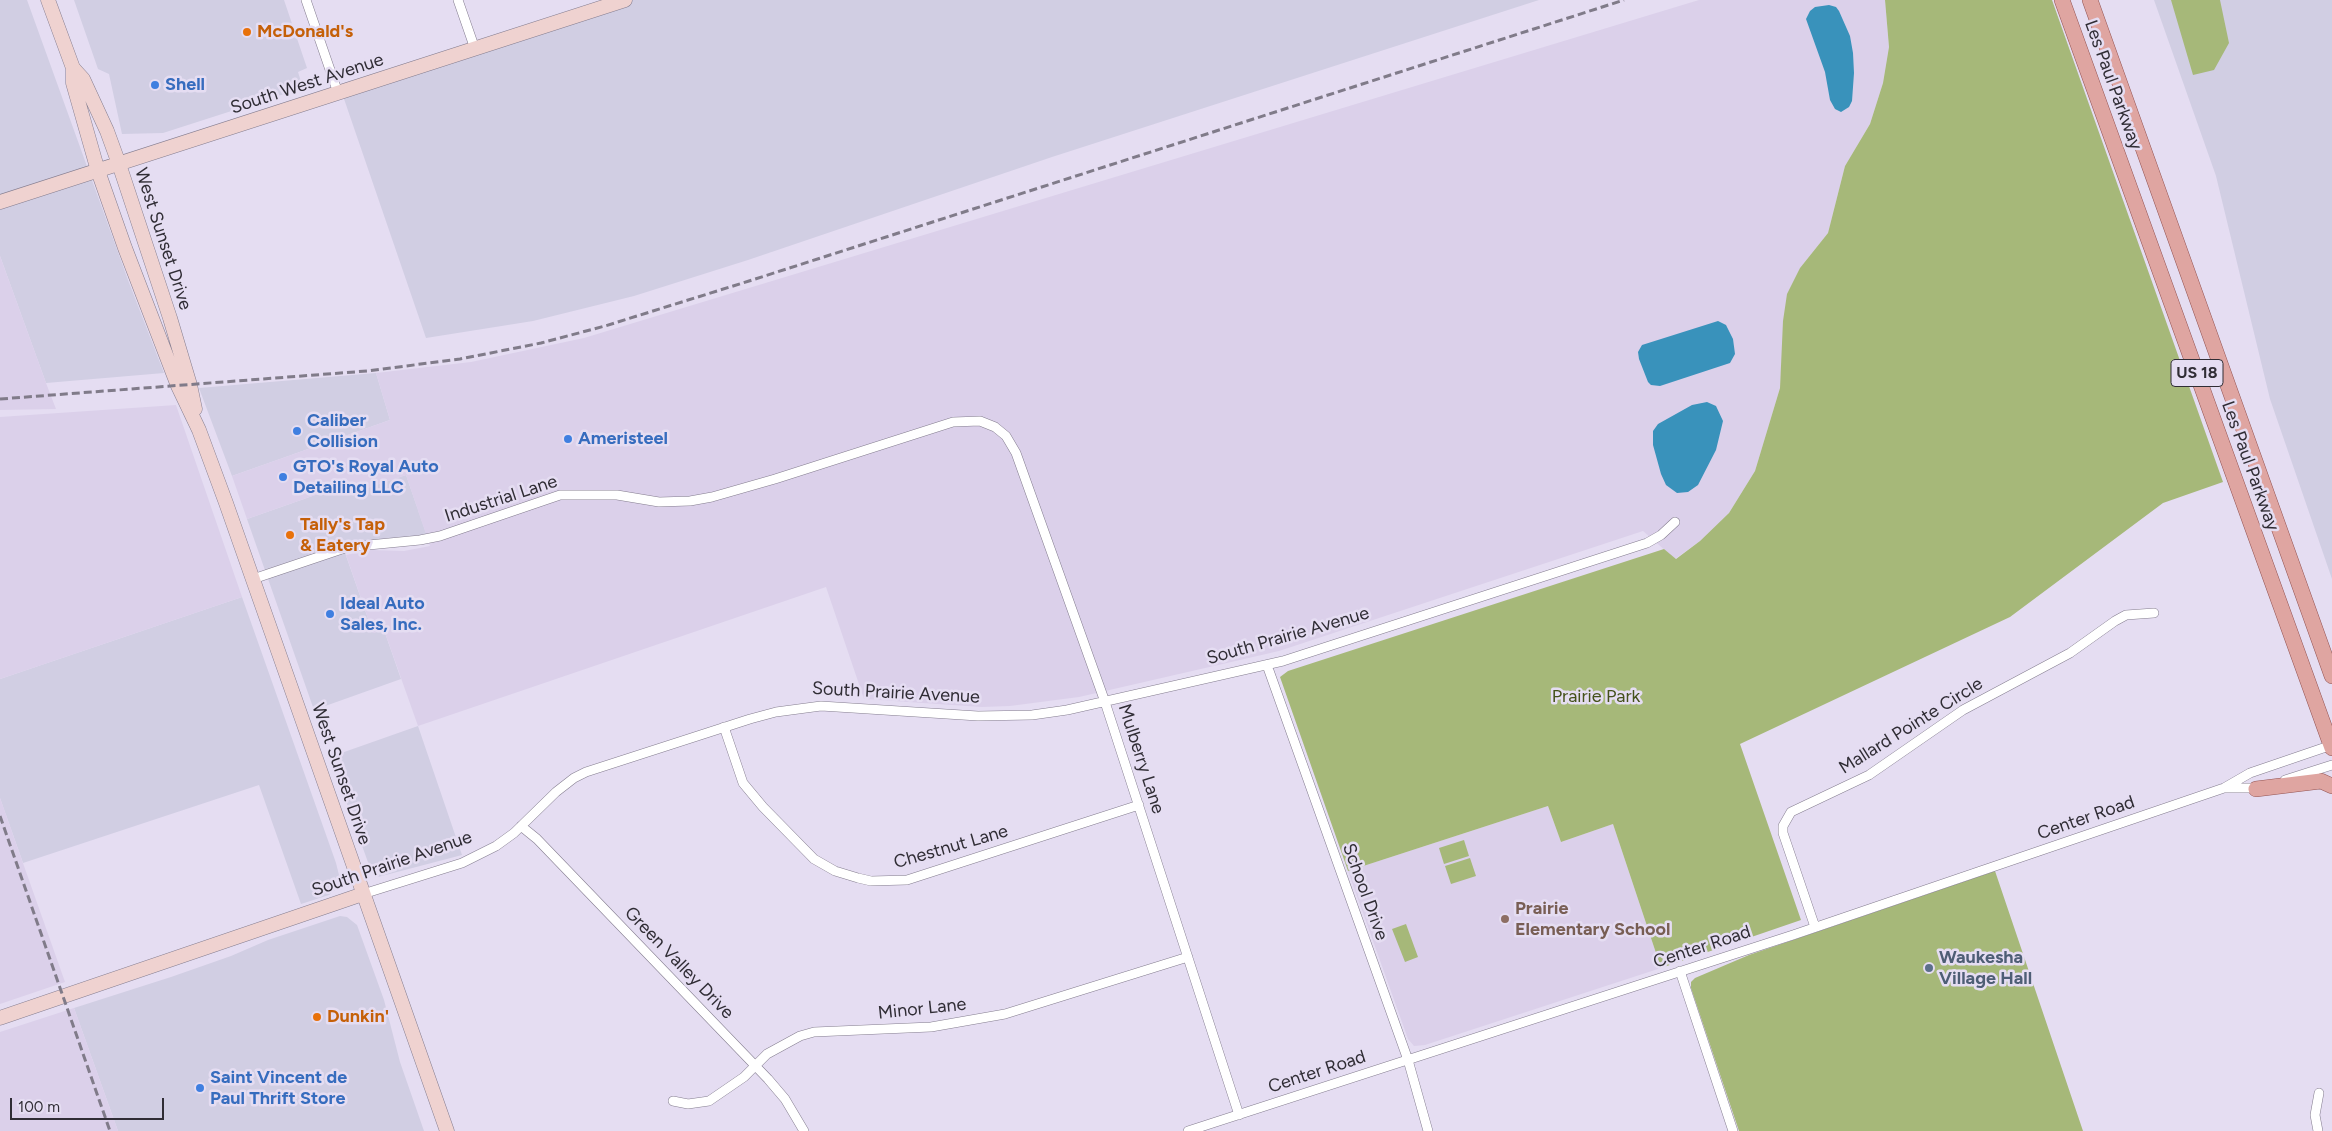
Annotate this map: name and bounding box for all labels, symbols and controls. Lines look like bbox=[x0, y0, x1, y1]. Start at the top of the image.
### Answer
street label: Les Paul Parkway bbox=[2080, 17, 2146, 153]
place label: McDonald's bbox=[257, 21, 353, 43]
marker: McDonald's bbox=[241, 26, 253, 38]
street label: South West Avenue bbox=[228, 49, 386, 119]
place label: Shell bbox=[165, 74, 205, 96]
marker: Shell bbox=[149, 79, 161, 91]
street label: West Sunset Drive bbox=[130, 165, 196, 313]
road number: US 18 bbox=[2171, 359, 2223, 386]
street label: Les Paul Parkway bbox=[2217, 398, 2283, 534]
place label: Caliber Collision bbox=[307, 410, 378, 452]
marker: Caliber Collision bbox=[291, 425, 303, 437]
place label: Ameristeel bbox=[578, 428, 668, 450]
marker: Ameristeel bbox=[562, 433, 574, 445]
place label: GTO's Royal Auto Detailing LLC bbox=[293, 456, 439, 498]
marker: GTO's Royal Auto Detailing LLC bbox=[277, 471, 289, 483]
street label: Industrial Lane bbox=[442, 471, 560, 527]
place label: Tally's Tap & Eatery bbox=[300, 514, 385, 556]
marker: Tally's Tap & Eatery bbox=[284, 529, 296, 541]
place label: Ideal Auto Sales, Inc. bbox=[340, 593, 425, 636]
street label: South Prairie Avenue bbox=[1204, 602, 1372, 670]
marker: Ideal Auto Sales, Inc. bbox=[324, 608, 336, 620]
street label: Mallard Pointe Circle bbox=[1835, 673, 1987, 779]
street label: South Prairie Avenue bbox=[812, 678, 980, 708]
park label: Prairie Park bbox=[1552, 686, 1640, 708]
street label: West Sunset Drive bbox=[307, 700, 375, 848]
street label: Mulberry Lane bbox=[1113, 701, 1169, 817]
street label: Center Road bbox=[2035, 791, 2137, 845]
street label: Chestnut Lane bbox=[891, 820, 1011, 874]
street label: South Prairie Avenue bbox=[309, 826, 475, 902]
street label: School Drive bbox=[1337, 841, 1393, 943]
place label: Prairie Elementary School bbox=[1515, 898, 1670, 941]
street label: Green Valley Drive bbox=[620, 902, 738, 1024]
marker: Prairie Elementary School bbox=[1499, 913, 1511, 925]
street label: Center Road bbox=[1650, 921, 1754, 973]
place label: Waukesha Village Hall bbox=[1939, 947, 2032, 990]
marker: Waukesha Village Hall bbox=[1923, 962, 1935, 974]
street label: Minor Lane bbox=[877, 994, 967, 1024]
place label: Dunkin' bbox=[327, 1006, 389, 1028]
marker: Dunkin' bbox=[311, 1011, 323, 1023]
street label: Center Road bbox=[1265, 1046, 1369, 1098]
place label: Saint Vincent de Paul Thrift Store bbox=[210, 1067, 347, 1110]
marker: Saint Vincent de Paul Thrift Store bbox=[194, 1082, 206, 1094]
scale bar bbox=[12, 1088, 166, 1120]
text: 100 m bbox=[18, 1098, 60, 1116]

